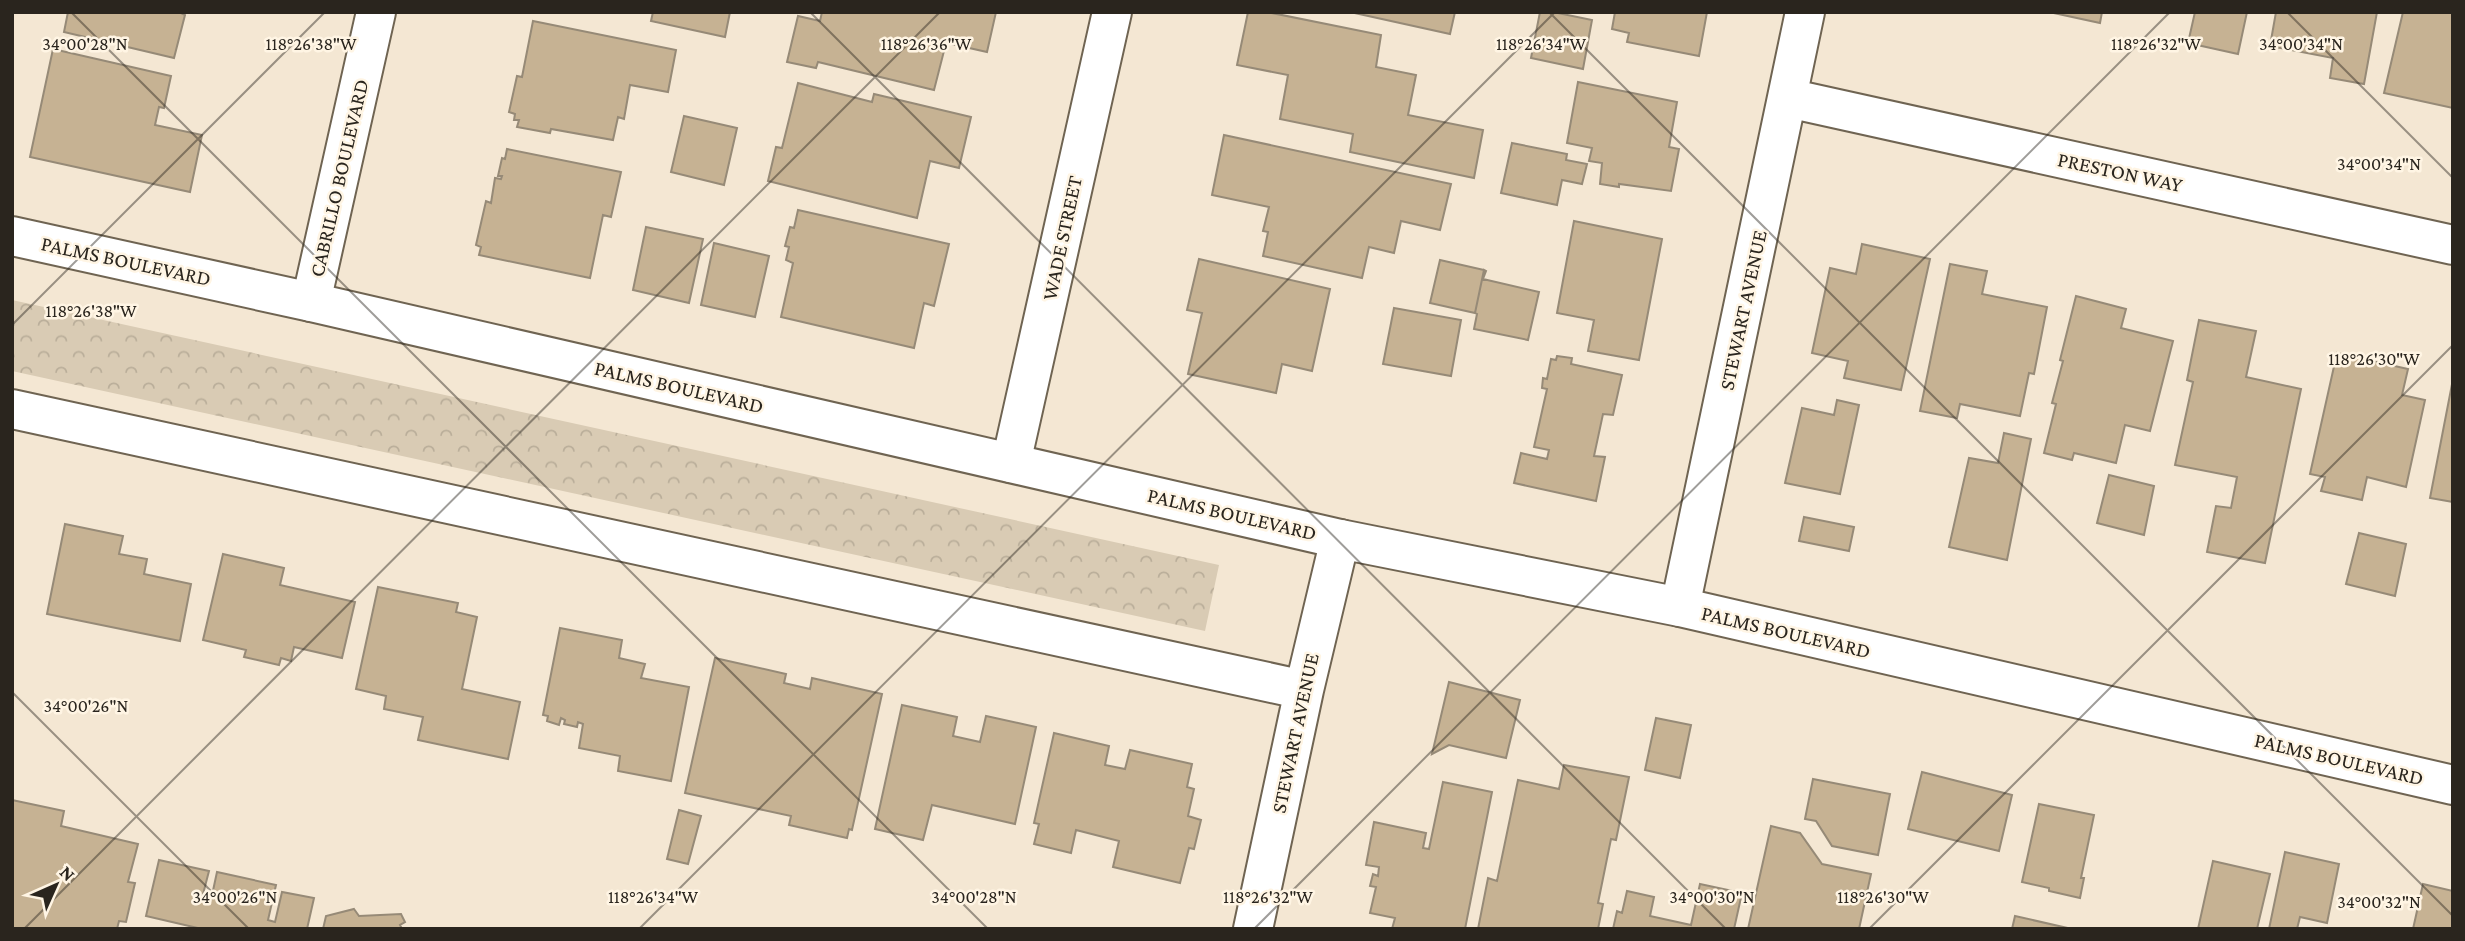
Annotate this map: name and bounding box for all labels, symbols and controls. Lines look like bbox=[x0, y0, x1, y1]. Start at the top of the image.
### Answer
text: 34°00'28"N bbox=[42, 34, 128, 54]
text: 118°26'38"W bbox=[266, 34, 357, 54]
text: 118°26'36"W bbox=[881, 34, 972, 54]
text: 118°26'34"W bbox=[1496, 34, 1587, 54]
text: 118°26'32"W bbox=[2111, 34, 2201, 54]
text: 34°00'34"N bbox=[2259, 34, 2343, 54]
street label: CABRILLO BOULEVARD bbox=[305, 77, 373, 279]
street label: PRESTON WAY bbox=[2055, 147, 2186, 197]
text: 34°00'34"N bbox=[2337, 154, 2421, 174]
street label: WADE STREET bbox=[1037, 173, 1087, 302]
street label: STEWART AVENUE bbox=[1714, 228, 1772, 392]
street label: PALMS BOULEVARD bbox=[39, 231, 213, 291]
text: 118°26'38"W bbox=[46, 301, 137, 321]
text: 118°26'30"W bbox=[2328, 349, 2420, 369]
street label: PALMS BOULEVARD bbox=[592, 356, 766, 418]
street label: PALMS BOULEVARD bbox=[1145, 483, 1319, 545]
street label: PALMS BOULEVARD bbox=[1699, 601, 1873, 663]
street label: STEWART AVENUE bbox=[1266, 651, 1324, 815]
text: 34°00'26"N bbox=[44, 696, 129, 716]
street label: PALMS BOULEVARD bbox=[2252, 728, 2426, 790]
north arrow bbox=[21, 850, 91, 920]
text: N bbox=[56, 861, 80, 885]
text: 34°00'26"N bbox=[193, 887, 278, 907]
text: 118°26'34"W bbox=[608, 887, 699, 907]
text: 34°00'28"N bbox=[931, 887, 1017, 907]
text: 118°26'32"W bbox=[1223, 887, 1313, 907]
text: 34°00'30"N bbox=[1669, 887, 1755, 907]
text: 118°26'30"W bbox=[1837, 887, 1929, 907]
text: 34°00'32"N bbox=[2337, 892, 2421, 912]

